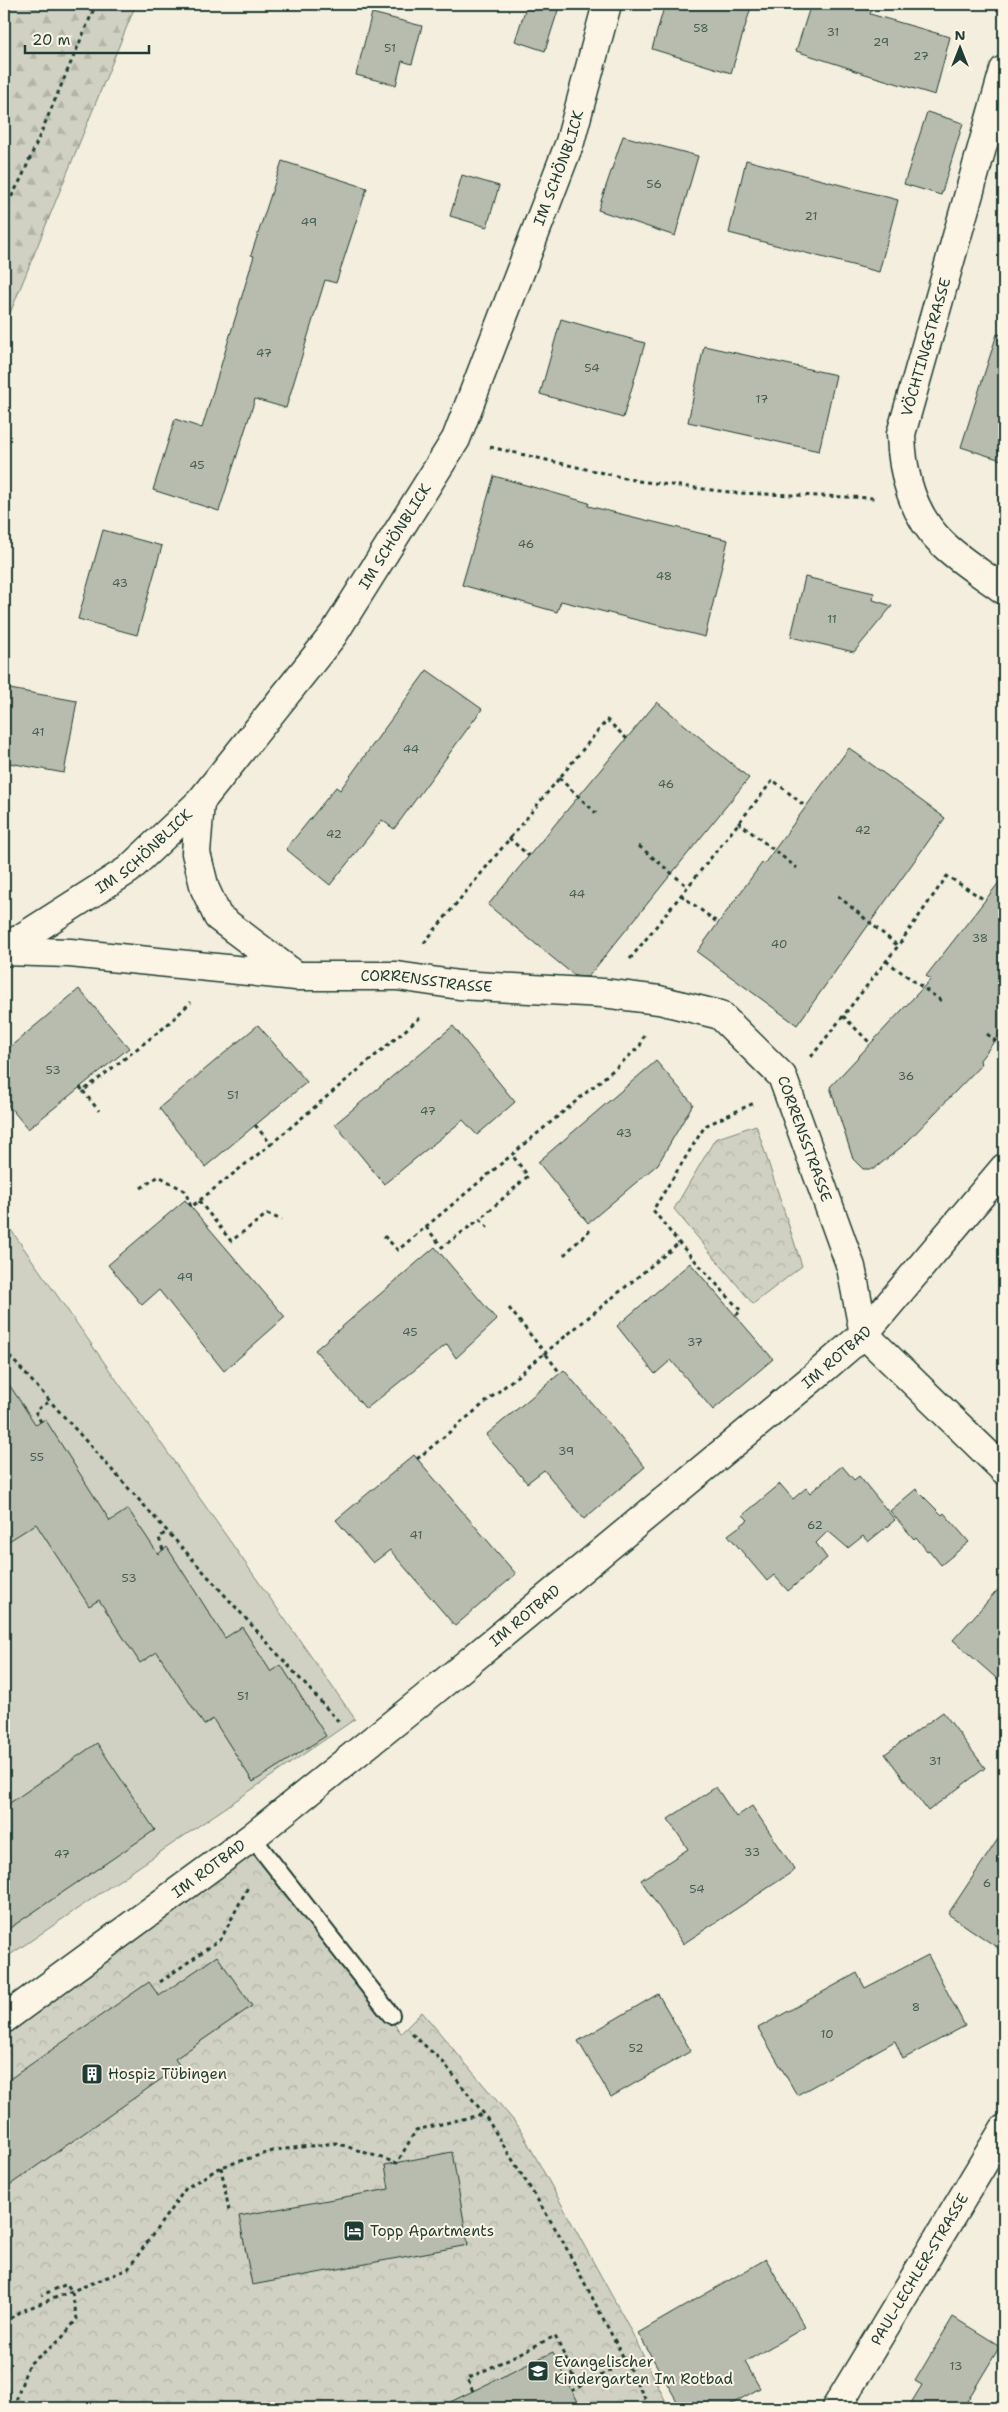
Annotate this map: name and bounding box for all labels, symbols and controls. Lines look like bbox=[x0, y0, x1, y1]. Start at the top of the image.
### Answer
house number: 58 bbox=[693, 20, 709, 36]
scale bar bbox=[25, 22, 149, 54]
north arrow bbox=[936, 22, 986, 72]
house number: 31 bbox=[827, 24, 839, 40]
text: N bbox=[954, 26, 966, 44]
text: 20 m bbox=[32, 30, 71, 50]
house number: 29 bbox=[873, 34, 889, 50]
house number: 51 bbox=[384, 40, 396, 56]
house number: 27 bbox=[913, 48, 929, 64]
street label: IM SCHÖNBLICK bbox=[529, 108, 588, 229]
house number: 56 bbox=[646, 176, 662, 192]
house number: 21 bbox=[805, 208, 817, 224]
house number: 49 bbox=[301, 214, 317, 230]
street label: VÖCHTINGSTRASSE bbox=[897, 275, 955, 419]
house number: 47 bbox=[256, 345, 272, 361]
house number: 54 bbox=[584, 360, 600, 376]
house number: 17 bbox=[756, 391, 768, 407]
house number: 45 bbox=[189, 457, 205, 473]
street label: IM SCHÖNBLICK bbox=[354, 479, 436, 593]
house number: 46 bbox=[518, 536, 534, 552]
house number: 48 bbox=[656, 568, 672, 584]
house number: 43 bbox=[112, 575, 128, 591]
house number: 11 bbox=[827, 611, 837, 627]
house number: 41 bbox=[32, 724, 44, 740]
house number: 44 bbox=[403, 741, 419, 757]
house number: 46 bbox=[658, 776, 674, 792]
street label: IM SCHÖNBLICK bbox=[92, 804, 197, 898]
house number: 42 bbox=[855, 822, 871, 838]
house number: 42 bbox=[326, 826, 342, 842]
house number: 44 bbox=[569, 886, 585, 902]
house number: 38 bbox=[972, 930, 988, 946]
house number: 40 bbox=[771, 936, 787, 952]
street label: CORRENSSTRASSE bbox=[360, 966, 493, 997]
house number: 53 bbox=[45, 1062, 61, 1078]
house number: 36 bbox=[898, 1068, 914, 1084]
street label: CORRENSSTRASSE bbox=[773, 1073, 837, 1205]
house number: 51 bbox=[227, 1087, 239, 1103]
house number: 47 bbox=[420, 1103, 436, 1119]
house number: 43 bbox=[616, 1125, 632, 1141]
house number: 49 bbox=[177, 1269, 193, 1285]
street label: IM ROTBAD bbox=[797, 1322, 877, 1393]
house number: 45 bbox=[402, 1324, 418, 1340]
house number: 37 bbox=[687, 1334, 703, 1350]
house number: 39 bbox=[558, 1443, 574, 1459]
house number: 55 bbox=[30, 1449, 44, 1465]
house number: 62 bbox=[807, 1517, 823, 1533]
house number: 41 bbox=[410, 1527, 422, 1543]
house number: 53 bbox=[121, 1570, 137, 1586]
street label: IM ROTBAD bbox=[485, 1580, 565, 1651]
house number: 51 bbox=[237, 1688, 249, 1704]
house number: 31 bbox=[929, 1753, 941, 1769]
street label: IM ROTBAD bbox=[168, 1835, 250, 1902]
house number: 33 bbox=[744, 1844, 760, 1860]
house number: 47 bbox=[54, 1846, 70, 1862]
house number: 6 bbox=[983, 1875, 991, 1891]
house number: 54 bbox=[689, 1881, 705, 1897]
house number: 8 bbox=[912, 1999, 920, 2015]
house number: 10 bbox=[820, 2026, 834, 2042]
house number: 52 bbox=[628, 2040, 644, 2056]
building icon: Hospiz Tübingen bbox=[80, 2062, 104, 2086]
place label: Hospiz Tübingen bbox=[108, 2064, 227, 2084]
street label: PAUL-LECHLER-STRASSE bbox=[866, 2189, 973, 2349]
hotel icon: Topp Apartments bbox=[342, 2219, 366, 2243]
place label: Topp Apartments bbox=[370, 2221, 494, 2241]
place label: Evangelischer Kindergarten Im Rotbad bbox=[554, 2352, 734, 2389]
house number: 13 bbox=[950, 2358, 962, 2374]
school or university icon: Evangelischer Kindergarten Im Rotbad bbox=[526, 2359, 550, 2383]

